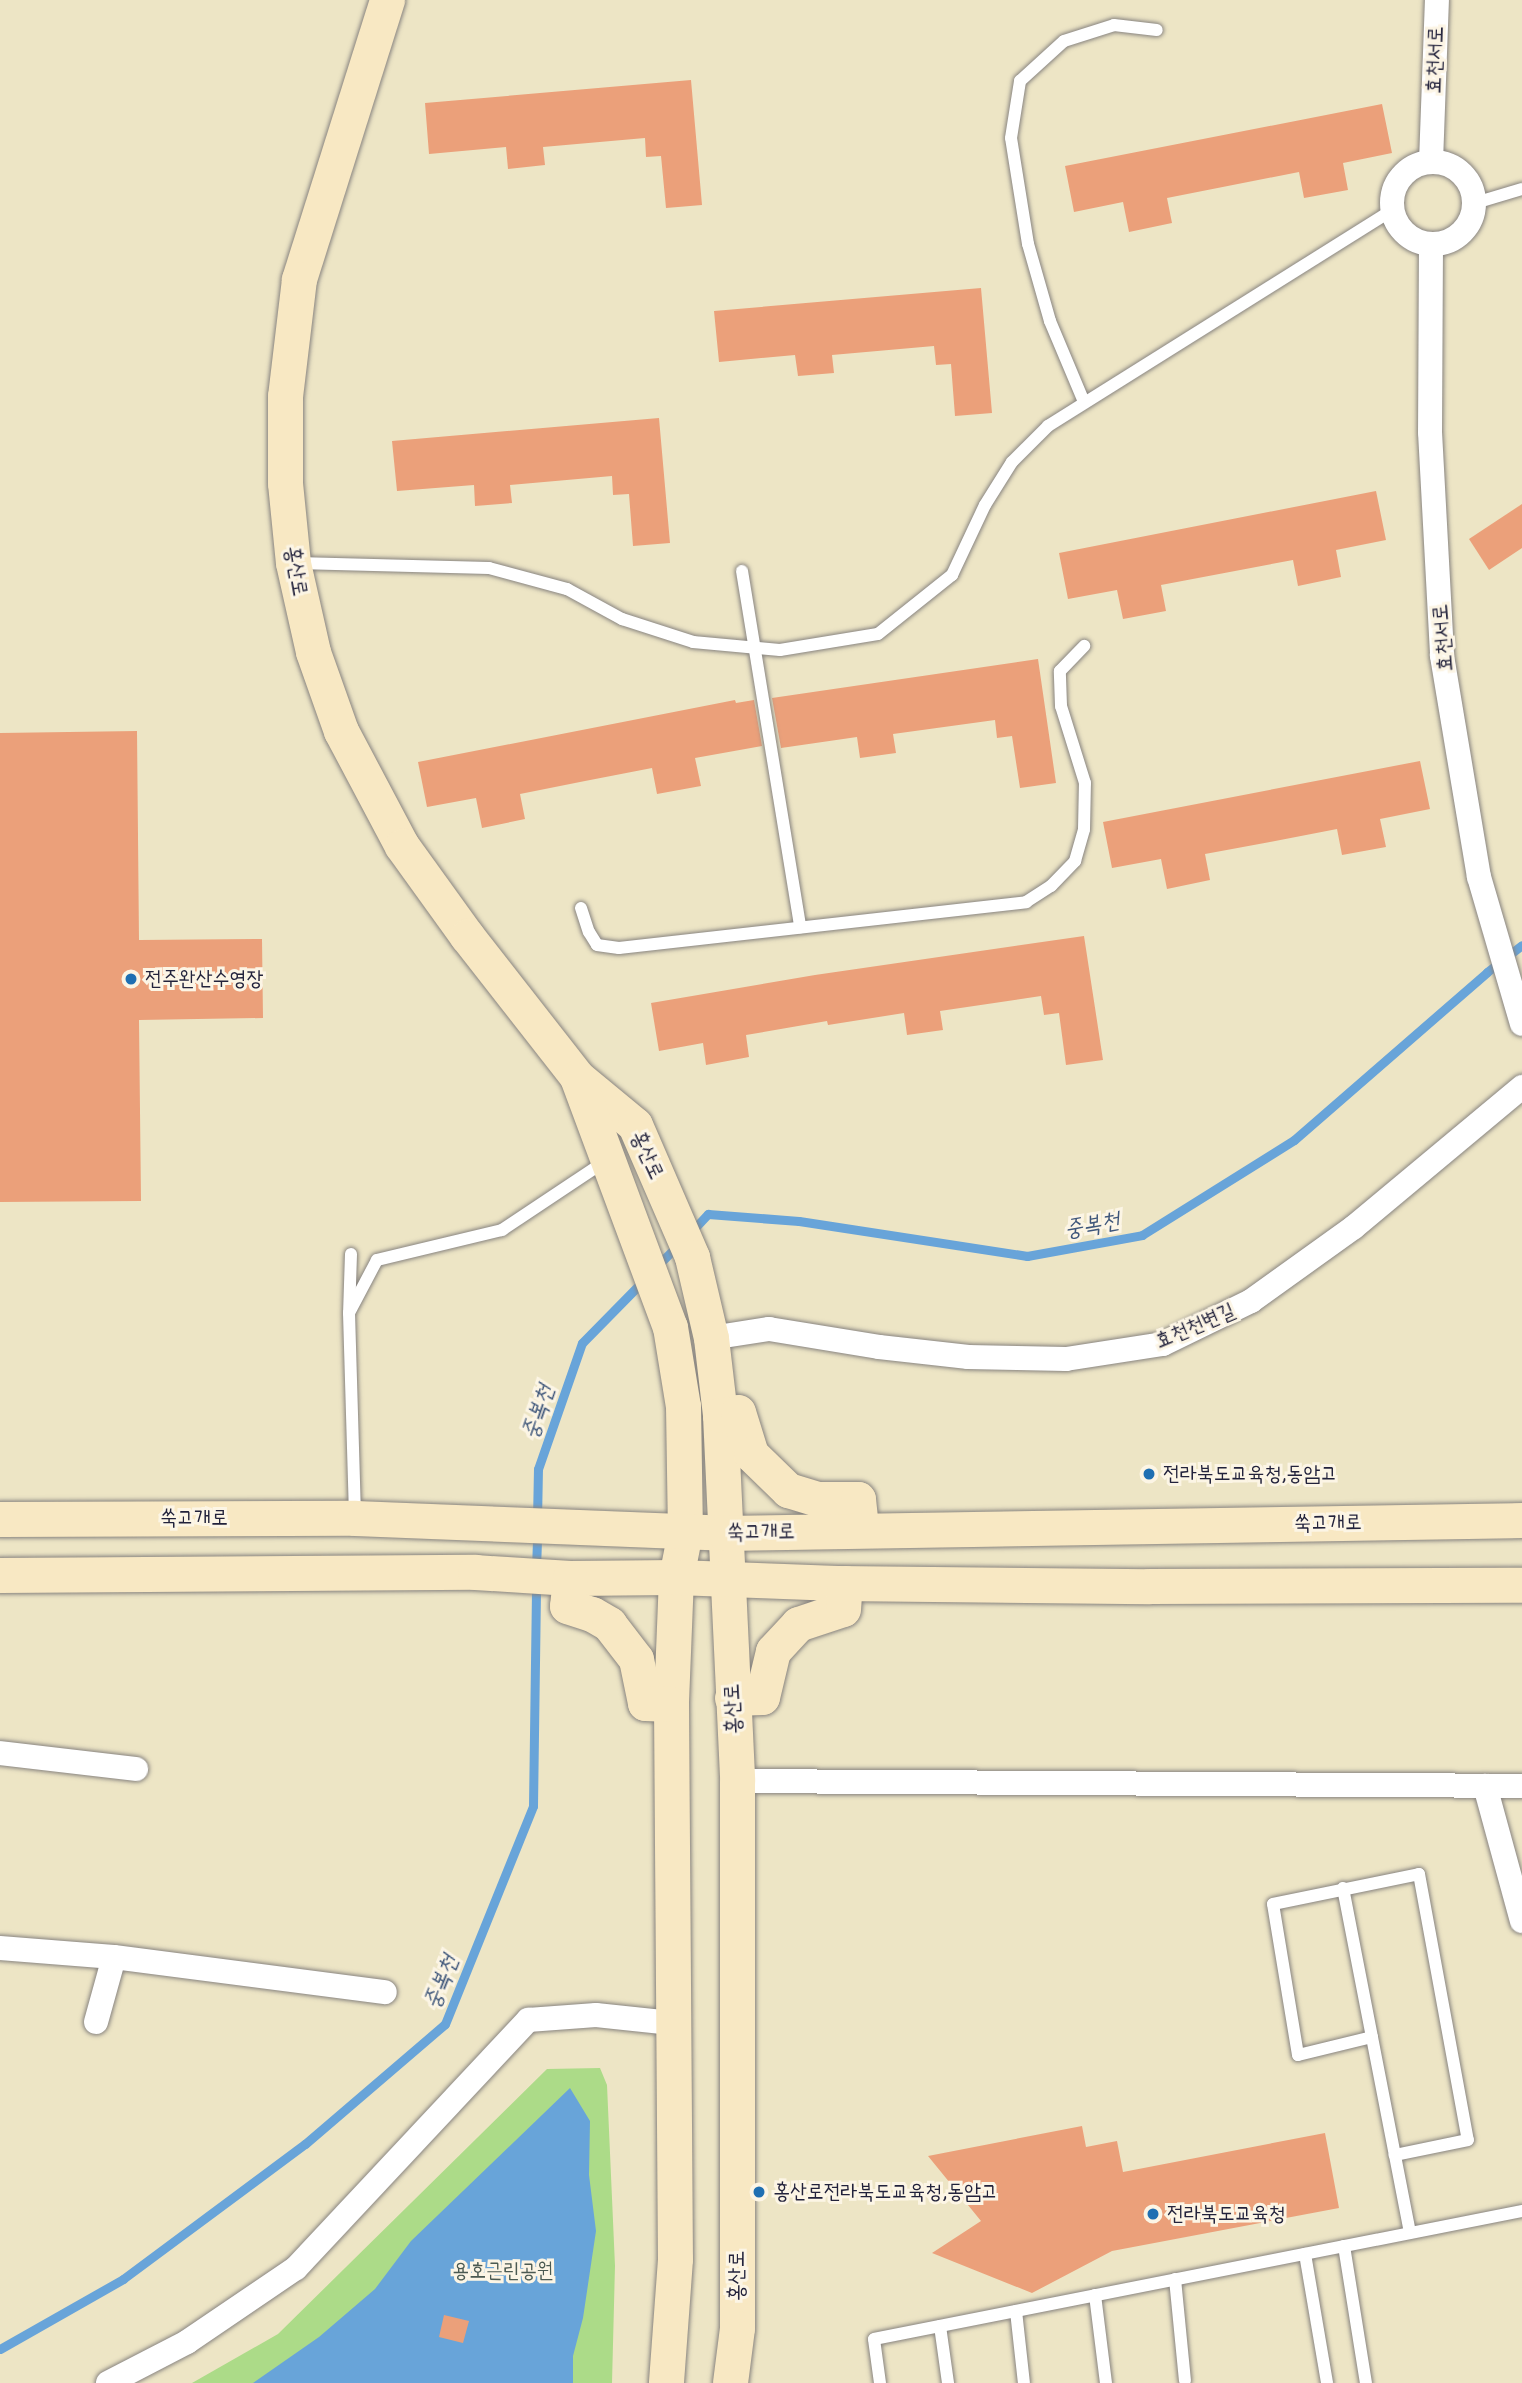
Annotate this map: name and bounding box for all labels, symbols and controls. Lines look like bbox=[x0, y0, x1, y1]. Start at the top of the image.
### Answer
street label: 효천서로 bbox=[1421, 26, 1449, 94]
street label: 홍산로 bbox=[279, 544, 313, 598]
street label: 효천서로 bbox=[1428, 603, 1458, 673]
place label: 전주완산수영장 bbox=[145, 966, 263, 992]
marker: 전주완산수영장 bbox=[123, 971, 139, 987]
street label: 홍산로 bbox=[625, 1127, 669, 1183]
water label: 중복천 bbox=[1062, 1207, 1122, 1243]
street label: 효천천변길 bbox=[1151, 1298, 1239, 1354]
water label: 중복천 bbox=[516, 1381, 560, 1443]
place label: 전라북도교육청,동암고 bbox=[1163, 1461, 1337, 1487]
marker: 전라북도교육청,동암고 bbox=[1141, 1466, 1157, 1482]
street label: 쑥고개로 bbox=[160, 1505, 228, 1531]
street label: 쑥고개로 bbox=[1294, 1510, 1362, 1536]
street label: 쑥고개로 bbox=[727, 1519, 795, 1545]
street label: 홍산로 bbox=[719, 1683, 747, 1735]
water label: 중복천 bbox=[418, 1951, 464, 2013]
place label: 홍산로전라북도교육청,동암고 bbox=[773, 2179, 998, 2205]
marker: 홍산로전라북도교육청,동암고 bbox=[751, 2184, 767, 2200]
place label: 전라북도교육청 bbox=[1167, 2201, 1285, 2227]
marker: 전라북도교육청 bbox=[1145, 2206, 1161, 2222]
street label: 홍산로 bbox=[724, 2251, 750, 2301]
park label: 용호근린공원 bbox=[452, 2258, 554, 2284]

